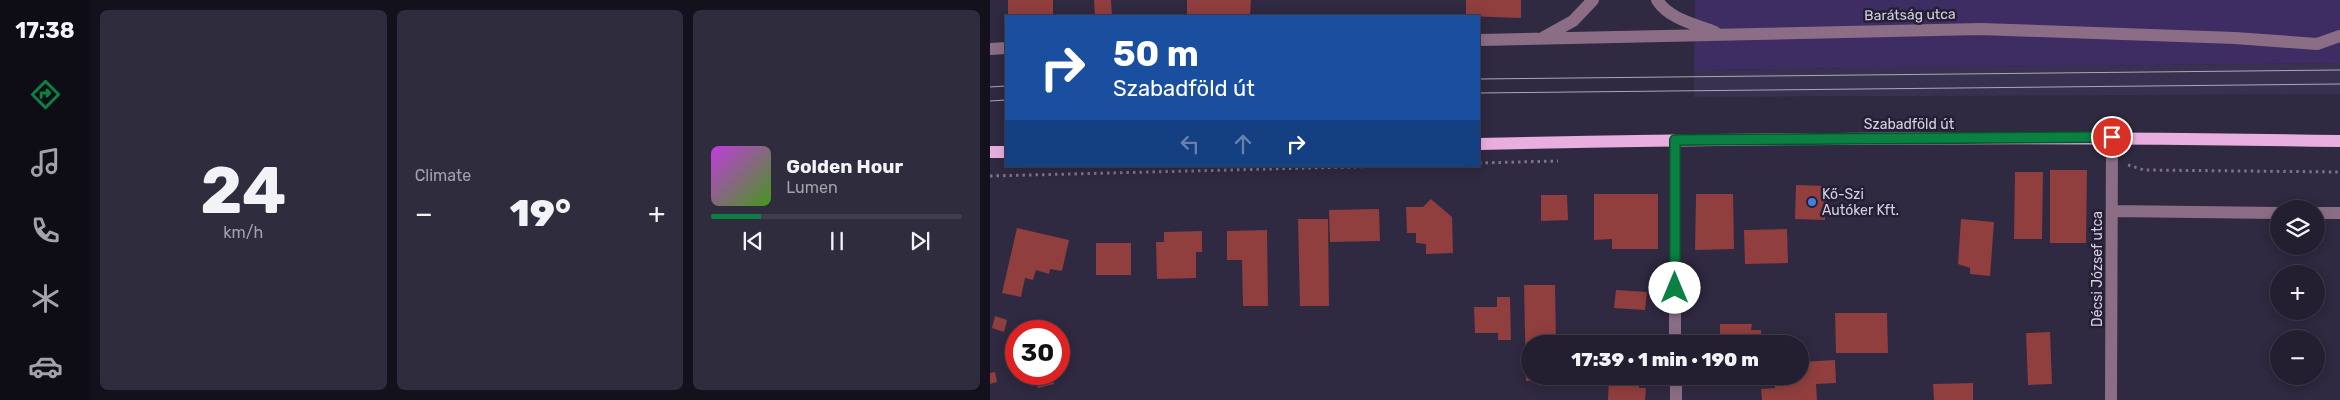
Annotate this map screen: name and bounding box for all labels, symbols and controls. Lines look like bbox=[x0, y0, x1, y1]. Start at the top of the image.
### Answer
street label: Barátság utca bbox=[1864, 6, 1956, 24]
text: 17:38 bbox=[15, 17, 75, 44]
text: 50 m bbox=[1113, 33, 1199, 75]
icon: right bbox=[1030, 35, 1095, 100]
text: Szabadföld út bbox=[1113, 75, 1255, 102]
icon: directions bbox=[28, 77, 63, 112]
street label: Szabadföld út bbox=[1864, 116, 1955, 133]
pin bbox=[2091, 116, 2133, 158]
icon: arrive bbox=[2098, 123, 2126, 151]
icon: left bbox=[1176, 130, 1204, 158]
icon: ahead bbox=[1229, 130, 1257, 158]
icon: right bbox=[1282, 130, 1310, 158]
icon: music bbox=[28, 145, 63, 180]
text: 24 bbox=[200, 152, 287, 229]
text: Golden Hour bbox=[786, 155, 903, 178]
text: Climate bbox=[415, 166, 471, 185]
text: Lumen bbox=[786, 178, 838, 197]
place label: Kő-Szi Autóker Kft. bbox=[1822, 186, 1899, 219]
text: 19° bbox=[510, 190, 571, 236]
marker: Kő-Szi Autóker Kft. bbox=[1806, 196, 1818, 208]
text: − bbox=[415, 197, 433, 230]
text: + bbox=[648, 197, 665, 230]
map controls bbox=[2270, 200, 2325, 385]
button: layers bbox=[2270, 200, 2325, 255]
street label: Décsi József utca bbox=[2089, 211, 2106, 327]
icon: phone bbox=[28, 213, 63, 248]
text: km/h bbox=[223, 223, 263, 242]
icon: previous bbox=[739, 227, 767, 255]
icon: pause bbox=[823, 227, 851, 255]
icon: next bbox=[906, 227, 934, 255]
position arrow bbox=[1648, 261, 1700, 313]
button: + bbox=[2270, 265, 2325, 320]
icon: climate bbox=[28, 281, 63, 316]
speed limit sign: 30 bbox=[1005, 320, 1070, 385]
button: − bbox=[2270, 330, 2325, 385]
text: 17:39 · 1 min · 190 m bbox=[1571, 348, 1759, 371]
icon: car bbox=[28, 349, 63, 384]

